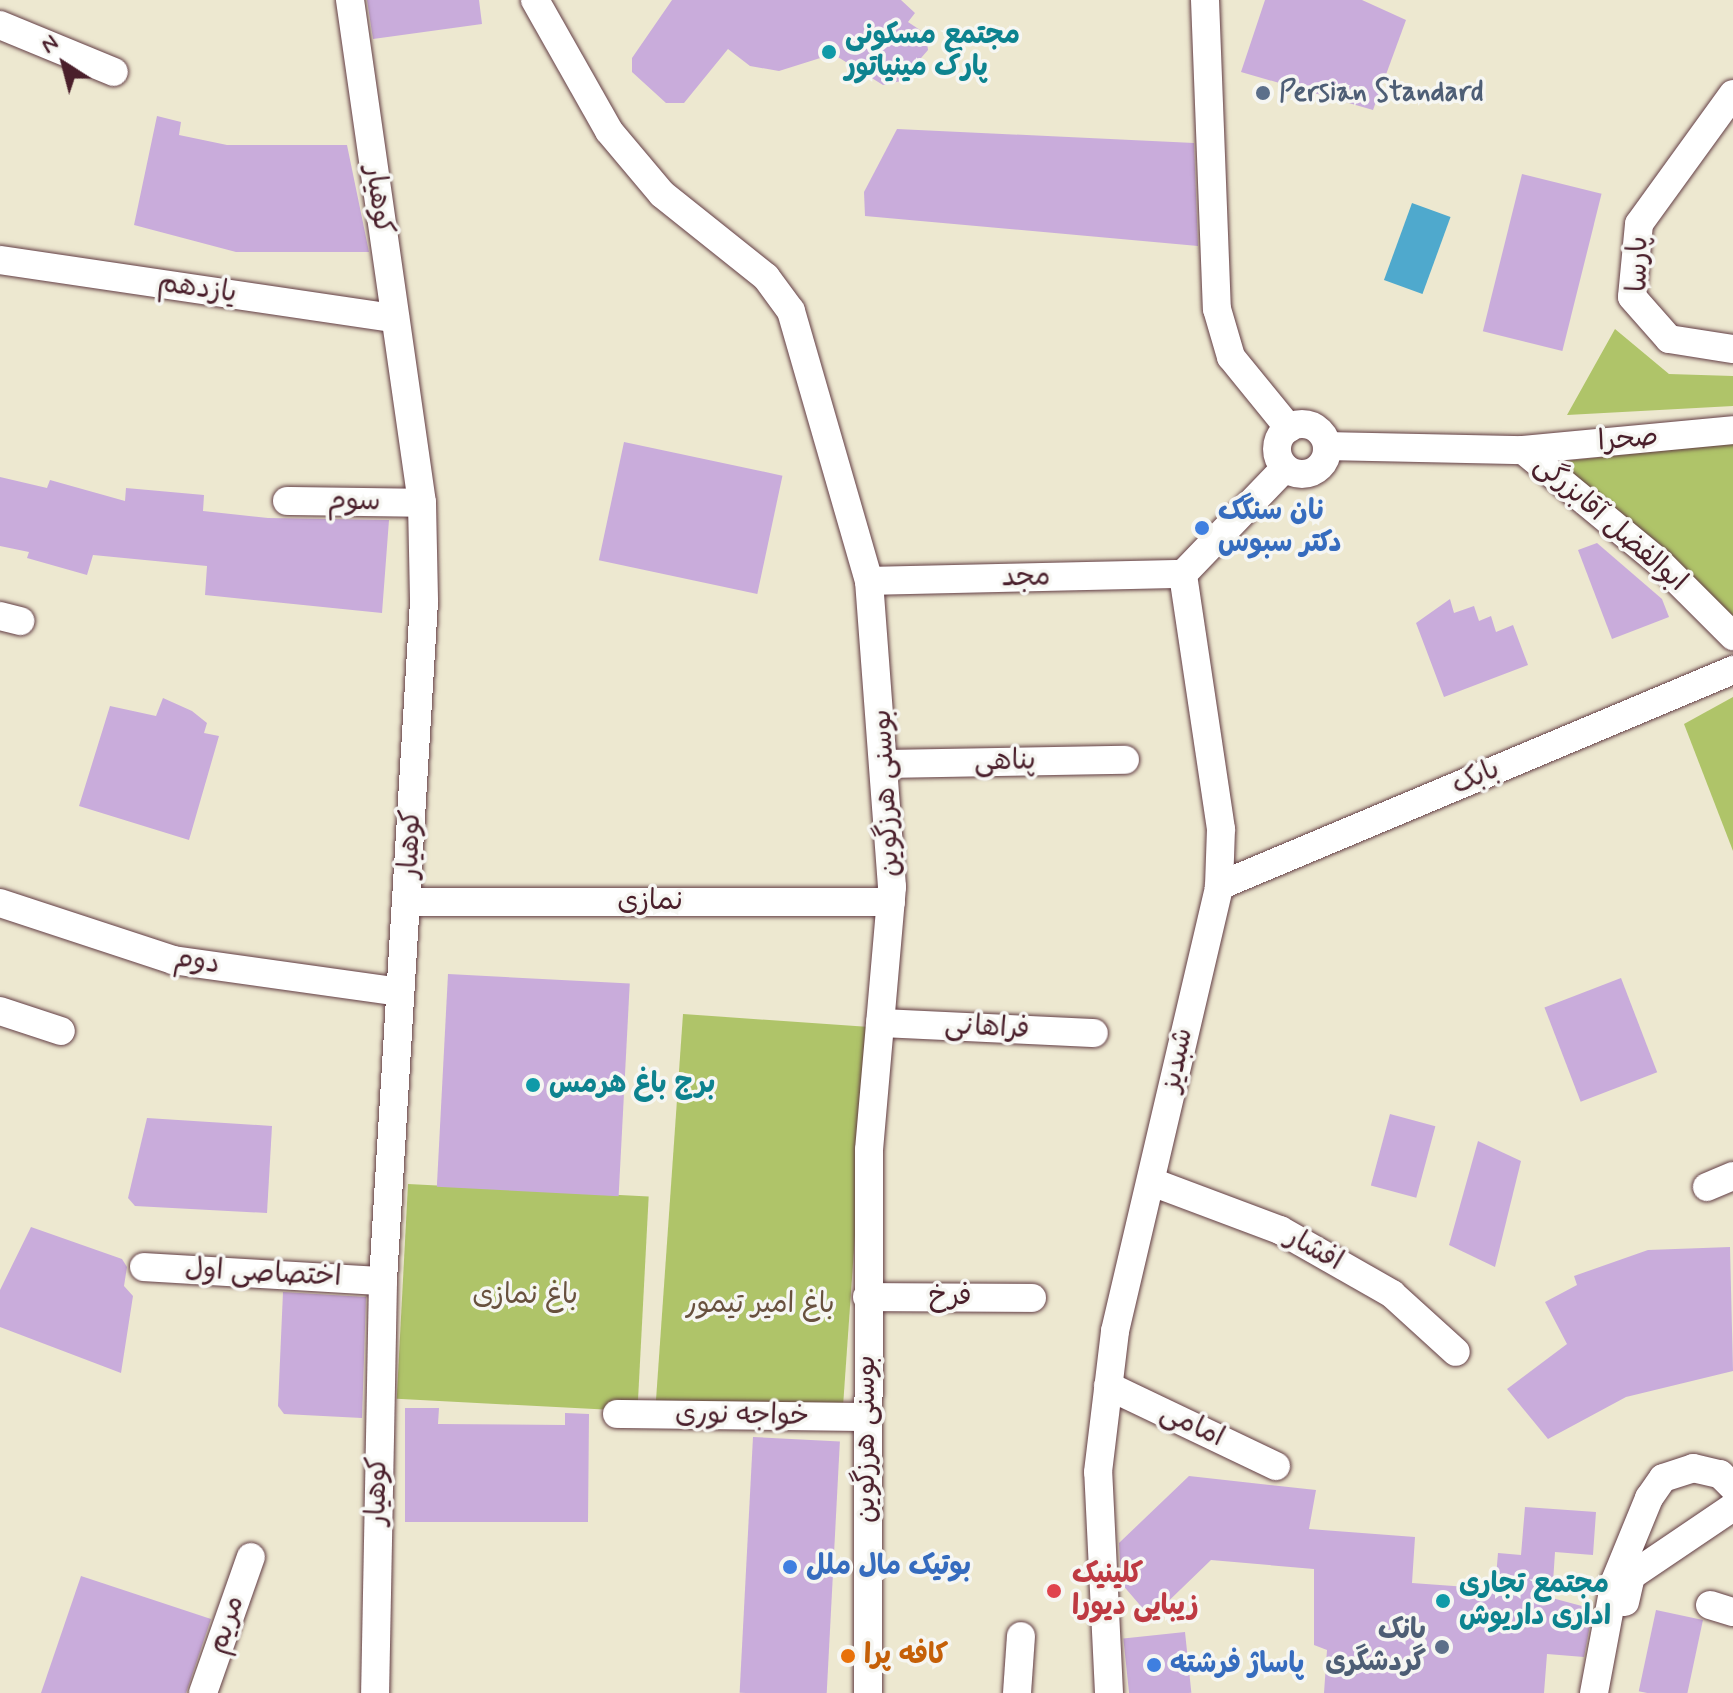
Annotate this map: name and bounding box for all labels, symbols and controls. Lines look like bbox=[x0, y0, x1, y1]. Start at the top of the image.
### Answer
place label: مجتمع مسکونی پارک مینیاتور bbox=[845, 19, 1020, 85]
north arrow bbox=[24, 24, 104, 104]
text: N bbox=[36, 29, 64, 60]
marker: مجتمع مسکونی پارک مینیاتور bbox=[820, 43, 838, 61]
place label: Persian Standard bbox=[1279, 76, 1488, 110]
marker: Persian Standard bbox=[1254, 84, 1272, 102]
street label: کوهیار bbox=[357, 164, 399, 236]
street label: پارسا bbox=[1622, 236, 1656, 292]
street label: یازدهم bbox=[155, 267, 239, 311]
street label: صحرا bbox=[1596, 421, 1660, 459]
street label: ابوالفضل آقابزرگی bbox=[1527, 449, 1693, 599]
street label: سوم bbox=[327, 485, 381, 519]
place label: نان سنگک دکتر سبوس bbox=[1218, 495, 1341, 561]
marker: نان سنگک دکتر سبوس bbox=[1193, 519, 1211, 537]
street label: مجد bbox=[1001, 561, 1051, 595]
street label: بوسنی هرزگوین bbox=[866, 708, 908, 878]
street label: پناهی bbox=[974, 745, 1036, 779]
street label: بابک bbox=[1447, 753, 1505, 803]
street label: کوهیار bbox=[393, 809, 429, 879]
street label: نمازی bbox=[617, 885, 683, 919]
street label: دوم bbox=[172, 942, 222, 982]
street label: فراهانی bbox=[944, 1009, 1030, 1047]
street label: شبدیز bbox=[1155, 1025, 1201, 1095]
place label: برج باغ هرمس bbox=[549, 1068, 715, 1102]
marker: برج باغ هرمس bbox=[524, 1076, 542, 1094]
street label: افشار bbox=[1280, 1221, 1348, 1279]
street label: اختصاصی اول bbox=[184, 1253, 342, 1295]
park label: باغ نمازی bbox=[472, 1279, 578, 1313]
street label: فرخ bbox=[928, 1280, 972, 1314]
park label: باغ امیر تیمور bbox=[685, 1288, 835, 1322]
street label: بوسنی هرزگوین bbox=[850, 1355, 884, 1523]
street label: امامی bbox=[1155, 1397, 1229, 1455]
street label: خواجه نوری bbox=[675, 1398, 809, 1434]
street label: کوهیار bbox=[361, 1456, 395, 1526]
place label: بوتیک مال ملل bbox=[806, 1550, 971, 1584]
marker: بوتیک مال ملل bbox=[781, 1558, 799, 1576]
place label: کلینیک زیبایی دیورا bbox=[1072, 1558, 1199, 1624]
place label: مجتمع تجاری اداری داریوش bbox=[1459, 1568, 1611, 1634]
marker: کلینیک زیبایی دیورا bbox=[1043, 1580, 1065, 1602]
street label: مریم bbox=[201, 1592, 253, 1658]
marker: مجتمع تجاری اداری داریوش bbox=[1434, 1592, 1452, 1610]
place label: بانک گردشگری bbox=[1325, 1614, 1426, 1680]
marker: بانک گردشگری bbox=[1433, 1638, 1451, 1656]
place label: کافه پرا bbox=[864, 1639, 948, 1673]
marker: کافه پرا bbox=[839, 1647, 857, 1665]
place label: پاساژ فرشته bbox=[1170, 1648, 1304, 1682]
marker: پاساژ فرشته bbox=[1145, 1656, 1163, 1674]

